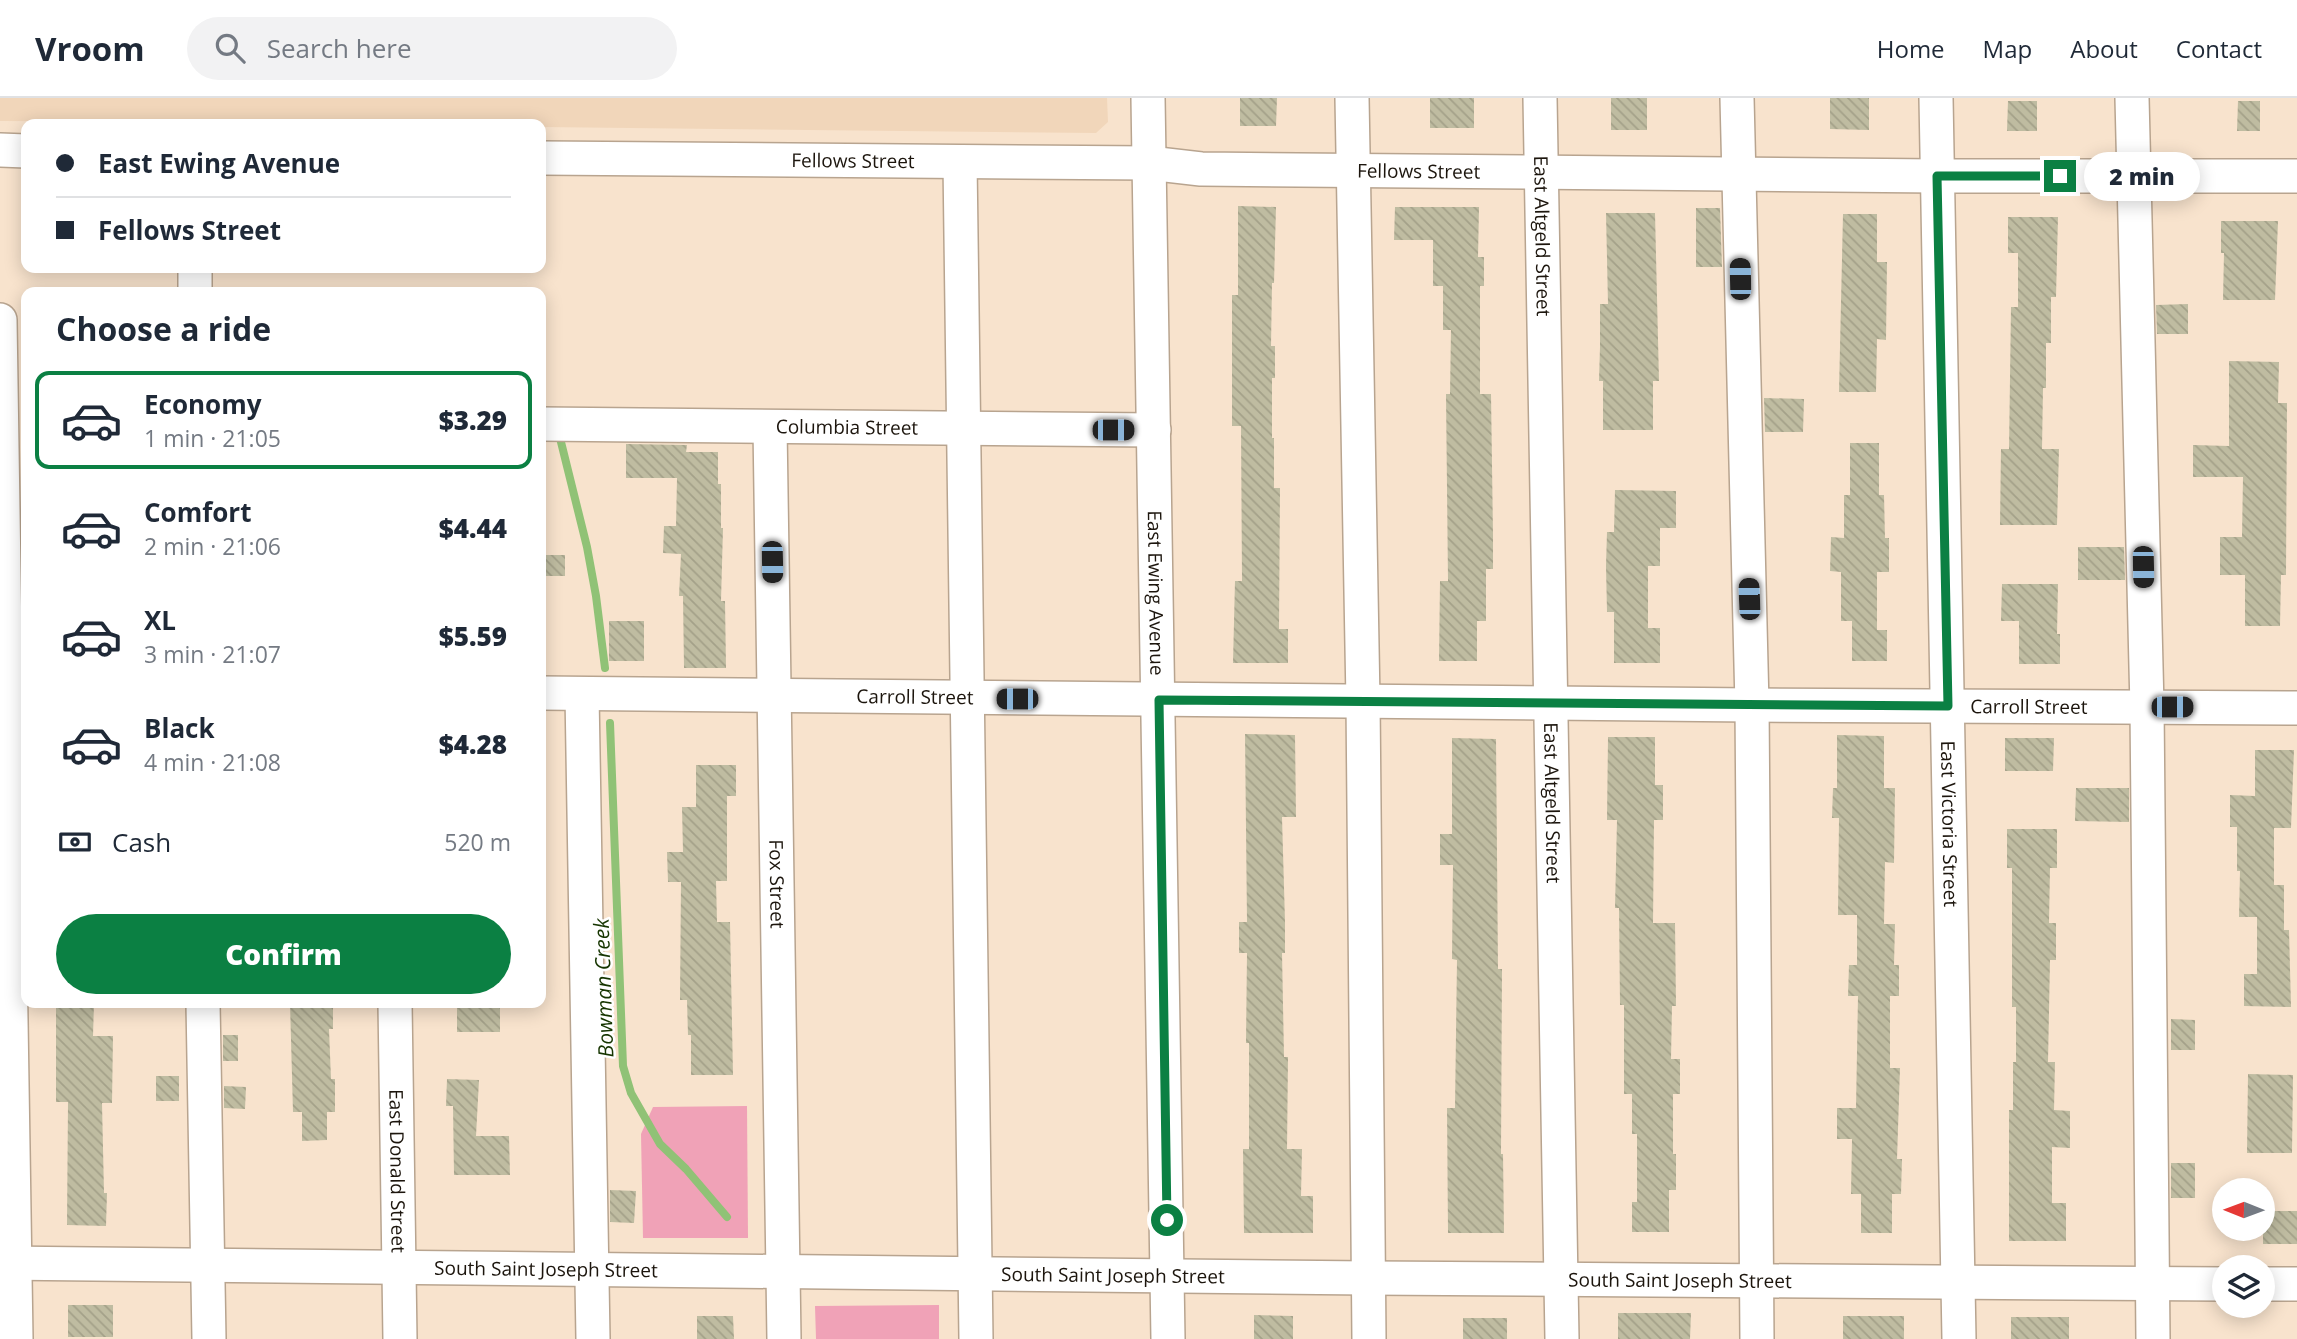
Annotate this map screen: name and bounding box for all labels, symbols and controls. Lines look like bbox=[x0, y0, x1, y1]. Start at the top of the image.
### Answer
search box bbox=[187, 17, 677, 80]
text: Vroom bbox=[35, 26, 145, 71]
icon: search bbox=[211, 29, 249, 67]
text: Search here bbox=[267, 30, 412, 66]
text: Home bbox=[1877, 32, 1945, 65]
text: Map bbox=[1983, 32, 2032, 65]
text: About bbox=[2070, 32, 2138, 65]
text: Contact bbox=[2176, 32, 2262, 65]
text: East Ewing Avenue bbox=[98, 145, 340, 181]
street label: Fellows Street bbox=[791, 147, 915, 174]
callout: 2 min bbox=[2084, 152, 2200, 200]
street label: East Altgeld Street bbox=[1528, 155, 1557, 317]
street label: Fellows Street bbox=[1357, 157, 1481, 185]
route end bbox=[2044, 160, 2076, 192]
text: 2 min bbox=[2109, 160, 2175, 192]
text: Fellows Street bbox=[98, 212, 281, 248]
car bbox=[1730, 258, 1751, 300]
text: Choose a ride bbox=[56, 307, 271, 350]
text: Economy bbox=[144, 386, 262, 422]
icon: car bbox=[60, 389, 123, 452]
text: $3.29 bbox=[439, 402, 507, 438]
street label: Columbia Street bbox=[776, 413, 919, 441]
car bbox=[1093, 420, 1135, 441]
text: 1 min · 21:05 bbox=[144, 422, 281, 454]
text: Comfort bbox=[144, 494, 251, 530]
icon: car bbox=[60, 497, 123, 560]
text: $4.44 bbox=[439, 510, 507, 546]
street label: East Ewing Avenue bbox=[1142, 510, 1170, 676]
text: 2 min · 21:06 bbox=[144, 530, 281, 562]
car bbox=[762, 541, 783, 583]
car bbox=[2133, 546, 2154, 588]
car bbox=[1738, 578, 1761, 620]
text: XL bbox=[144, 602, 176, 638]
icon: car bbox=[60, 605, 123, 668]
text: $5.59 bbox=[439, 618, 507, 654]
text: 3 min · 21:07 bbox=[144, 638, 281, 670]
street label: Carroll Street bbox=[856, 683, 974, 710]
car bbox=[997, 689, 1039, 710]
street label: Carroll Street bbox=[1970, 693, 2088, 720]
car bbox=[2152, 697, 2194, 718]
text: Black bbox=[144, 710, 215, 746]
icon: car bbox=[60, 713, 123, 776]
street label: East Altgeld Street bbox=[1538, 722, 1567, 884]
text: $4.28 bbox=[439, 726, 507, 762]
street label: East Victoria Street bbox=[1935, 740, 1964, 908]
text: 4 min · 21:08 bbox=[144, 746, 281, 778]
icon: cash bbox=[56, 823, 94, 861]
text: Cash bbox=[112, 824, 171, 860]
text: 520 m bbox=[444, 826, 511, 858]
street label: Fox Street bbox=[763, 839, 791, 929]
button: Confirm bbox=[56, 914, 511, 994]
water label: Bowman Creek bbox=[587, 917, 619, 1058]
street label: East Donald Street bbox=[383, 1089, 412, 1253]
north arrow bbox=[2212, 1178, 2275, 1241]
map controls bbox=[2212, 1178, 2275, 1318]
route start bbox=[1151, 1204, 1183, 1236]
street label: South Saint Joseph Street bbox=[434, 1255, 658, 1283]
button: layers bbox=[2212, 1255, 2275, 1318]
street label: South Saint Joseph Street bbox=[1001, 1261, 1225, 1289]
street label: South Saint Joseph Street bbox=[1568, 1266, 1792, 1294]

